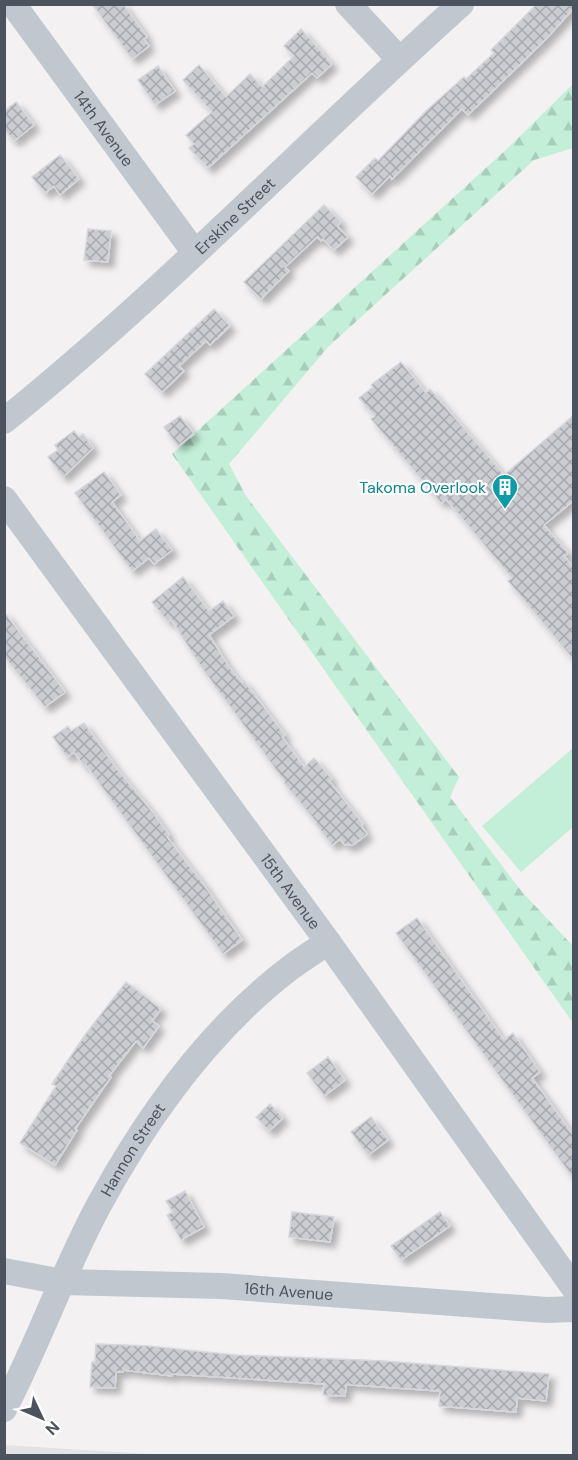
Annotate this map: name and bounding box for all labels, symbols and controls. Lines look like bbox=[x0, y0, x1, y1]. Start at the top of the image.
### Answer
street label: 14th Avenue bbox=[69, 87, 138, 171]
street label: Erskine Street bbox=[191, 173, 280, 259]
building icon: Takoma Overlook bbox=[490, 472, 520, 510]
place label: Takoma Overlook bbox=[359, 477, 486, 498]
street label: 15th Avenue bbox=[256, 849, 325, 934]
street label: Hannon Street bbox=[96, 1099, 170, 1200]
street label: 16th Avenue bbox=[243, 1278, 334, 1305]
north arrow bbox=[12, 1388, 72, 1448]
text: N bbox=[41, 1417, 64, 1440]

